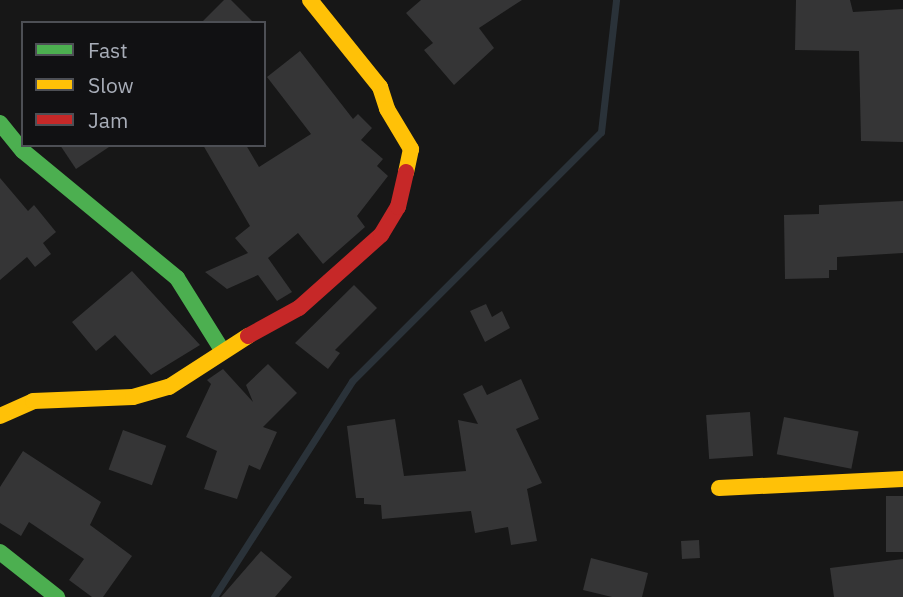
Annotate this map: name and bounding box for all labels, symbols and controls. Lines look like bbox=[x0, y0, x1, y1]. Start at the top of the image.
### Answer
legend bbox=[21, 21, 266, 147]
text: Fast bbox=[88, 36, 128, 64]
text: Slow bbox=[88, 71, 134, 99]
text: Jam bbox=[88, 106, 128, 134]

